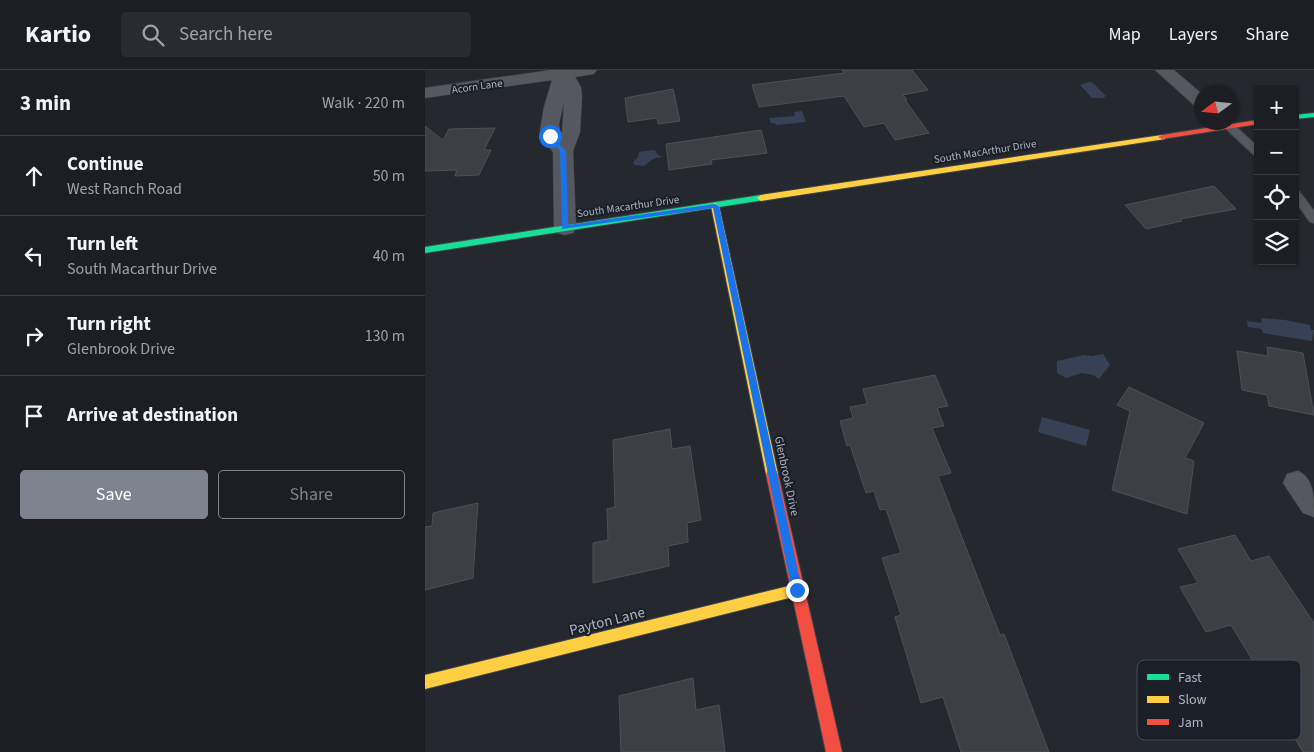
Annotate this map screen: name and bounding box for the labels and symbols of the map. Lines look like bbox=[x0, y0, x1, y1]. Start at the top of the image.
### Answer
street label: Acorn Lane bbox=[451, 75, 504, 97]
north arrow bbox=[1194, 85, 1239, 130]
route start bbox=[539, 125, 562, 148]
street label: South MacArthur Drive bbox=[933, 136, 1038, 167]
street label: South Macarthur Drive bbox=[576, 192, 681, 221]
street label: Glenbrook Drive bbox=[770, 435, 803, 518]
route end bbox=[786, 579, 809, 602]
street label: Payton Lane bbox=[567, 602, 647, 641]
legend bbox=[1137, 660, 1301, 740]
text: Fast bbox=[1178, 668, 1202, 688]
text: Slow bbox=[1178, 690, 1207, 710]
text: Jam bbox=[1178, 713, 1203, 733]

